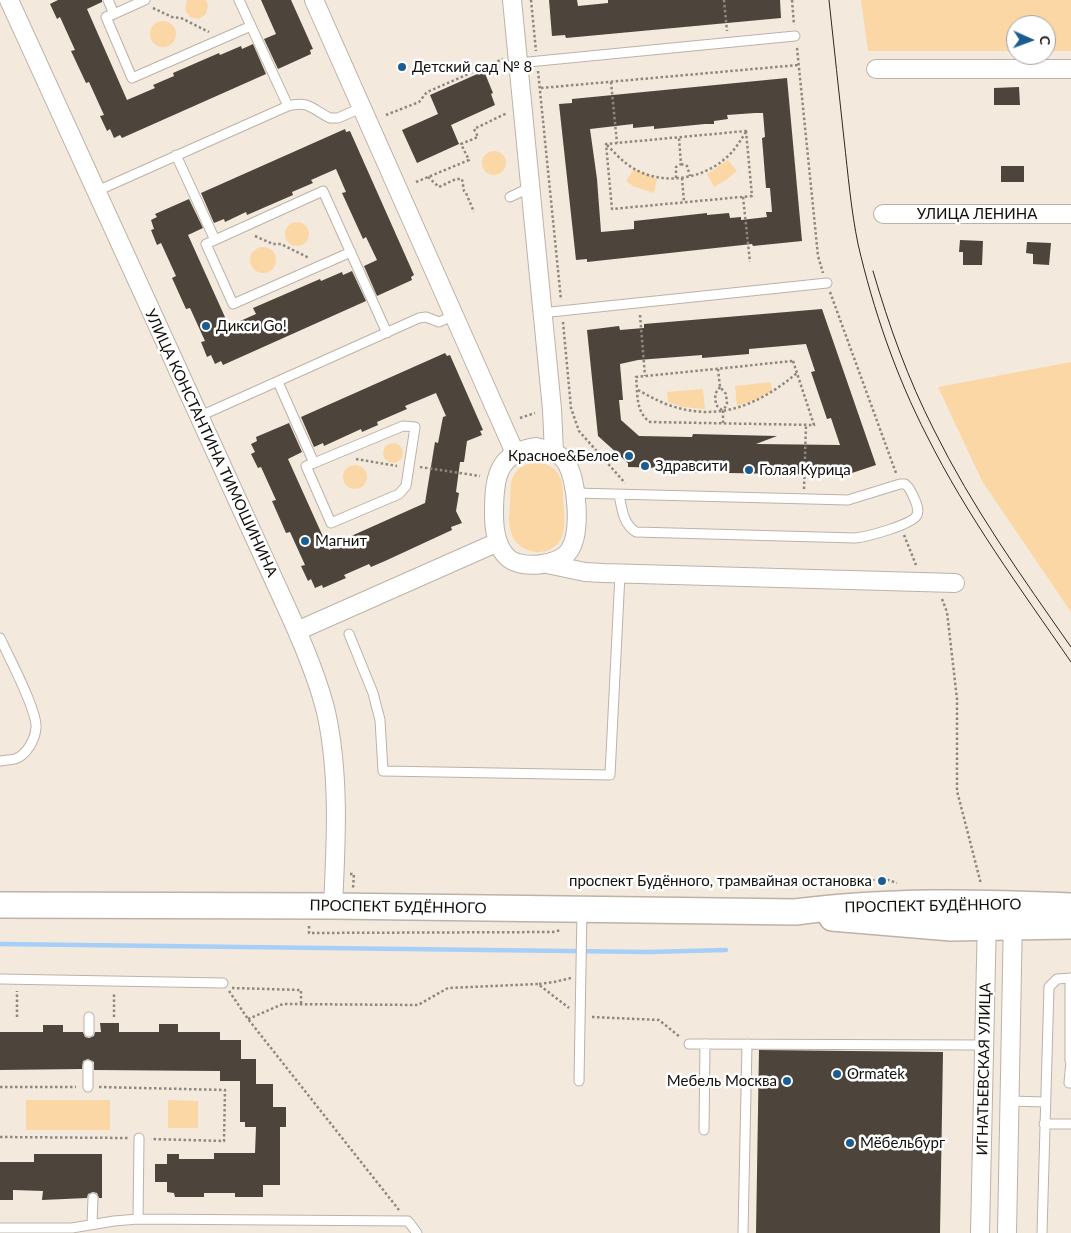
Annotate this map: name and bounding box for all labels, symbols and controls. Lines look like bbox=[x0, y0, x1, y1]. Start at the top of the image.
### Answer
north arrow bbox=[1006, 15, 1056, 65]
text: С bbox=[1037, 36, 1054, 45]
place label: Детский сад № 8 bbox=[412, 58, 532, 76]
marker: Детский сад № 8 bbox=[396, 61, 408, 73]
street label: УЛИЦА ЛЕНИНА bbox=[917, 205, 1037, 223]
street label: УЛИЦА КОНСТАНТИНА ТИМОШИНИНА bbox=[141, 306, 281, 580]
place label: Дикси Go! bbox=[216, 317, 287, 335]
marker: Дикси Go! bbox=[200, 320, 212, 332]
place label: Красное&Белое bbox=[508, 447, 619, 465]
marker: Красное&Белое bbox=[623, 450, 635, 462]
place label: Здравсити bbox=[655, 457, 728, 475]
marker: Здравсити bbox=[639, 460, 651, 472]
place label: Голая Курица bbox=[759, 461, 851, 479]
marker: Голая Курица bbox=[743, 464, 755, 476]
place label: Магнит bbox=[315, 532, 367, 550]
marker: Магнит bbox=[299, 535, 311, 547]
place label: проспект Будённого, трамвайная остановка bbox=[569, 872, 872, 890]
marker: проспект Будённого, трамвайная остановка bbox=[876, 875, 888, 887]
street label: ПРОСПЕКТ БУДЁННОГО bbox=[844, 895, 1022, 917]
street label: ПРОСПЕКТ БУДЁННОГО bbox=[309, 896, 487, 918]
street label: ИГНАТЬЕВСКАЯ УЛИЦА bbox=[973, 982, 995, 1156]
place label: Ormatek bbox=[847, 1065, 905, 1083]
marker: Ormatek bbox=[831, 1068, 843, 1080]
place label: Мебель Москва bbox=[667, 1072, 777, 1090]
marker: Мебель Москва bbox=[781, 1075, 793, 1087]
place label: Мёбельбург bbox=[860, 1134, 945, 1152]
marker: Мёбельбург bbox=[844, 1137, 856, 1149]

